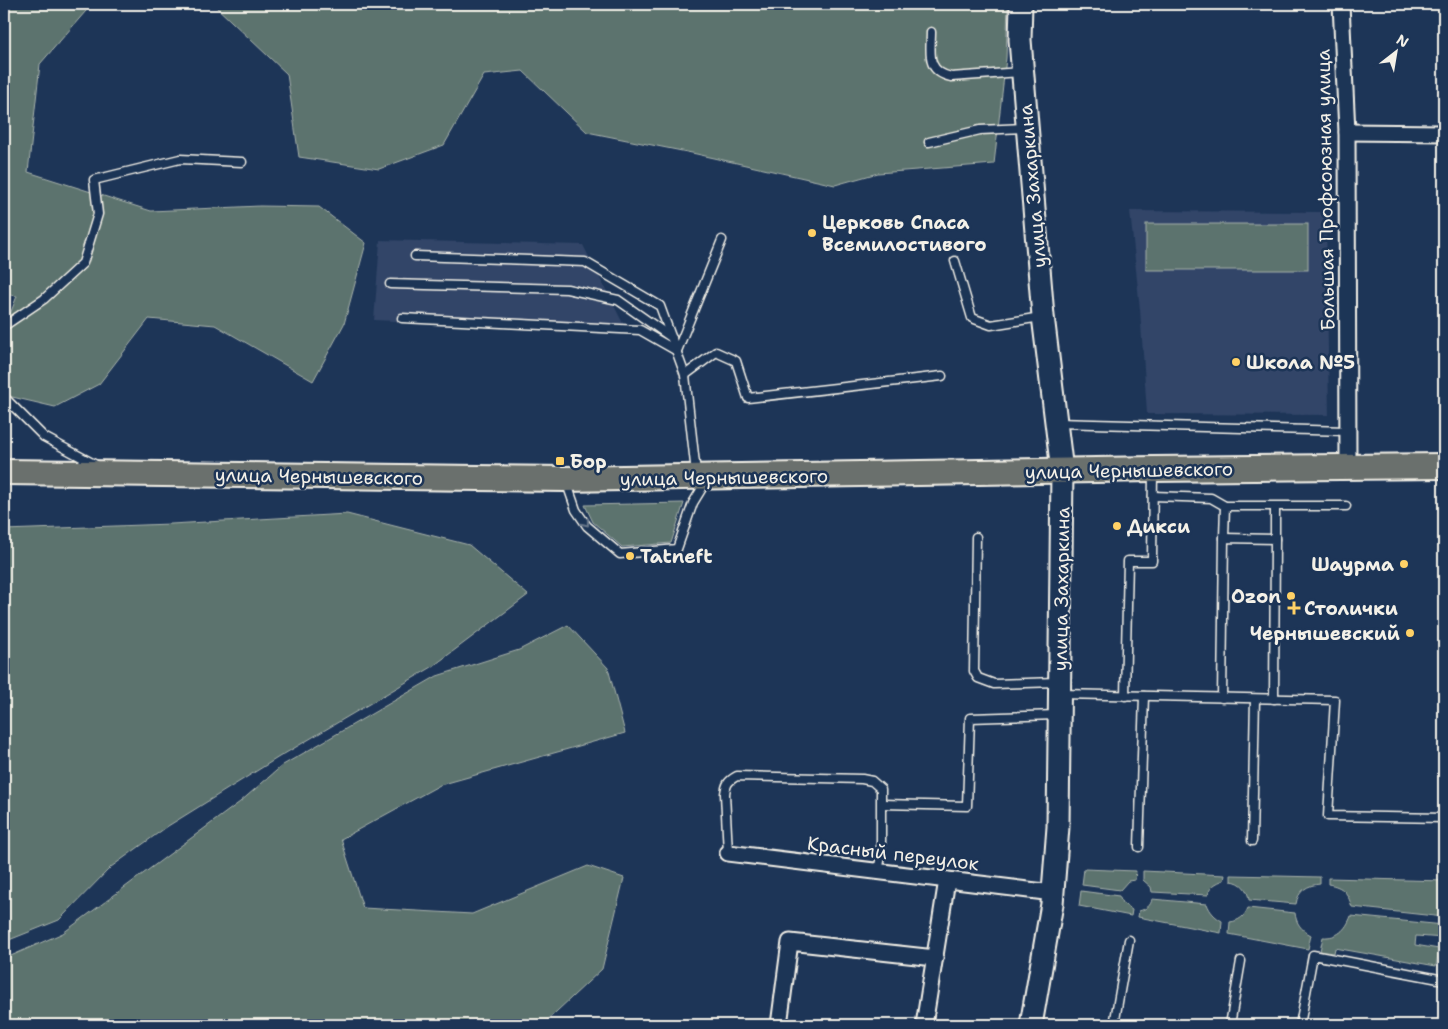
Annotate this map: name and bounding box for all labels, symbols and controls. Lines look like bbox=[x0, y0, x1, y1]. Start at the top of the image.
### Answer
north arrow bbox=[1370, 28, 1420, 78]
text: N bbox=[1393, 30, 1412, 51]
street label: Большая Профсоюзная улица bbox=[1311, 49, 1340, 331]
street label: улица Захаркина bbox=[1013, 103, 1052, 269]
place label: Церковь Спаса Всемилостивого bbox=[822, 210, 987, 257]
marker: Церковь Спаса Всемилостивого bbox=[806, 227, 818, 239]
place label: Школа №5 bbox=[1246, 350, 1355, 375]
marker: Школа №5 bbox=[1230, 356, 1242, 368]
place label: Бор bbox=[570, 449, 607, 474]
marker: Бор bbox=[554, 455, 566, 467]
street label: улица Чернышевского bbox=[1025, 456, 1233, 485]
street label: улица Чернышевского bbox=[215, 462, 423, 491]
street label: улица Чернышевского bbox=[620, 463, 828, 492]
street label: улица Захаркина bbox=[1048, 506, 1075, 671]
place label: Дикси bbox=[1127, 514, 1190, 539]
one-way arrow bbox=[580, 517, 588, 526]
marker: Дикси bbox=[1111, 520, 1123, 532]
place label: Tatneft bbox=[640, 544, 713, 569]
marker: Tatneft bbox=[624, 550, 636, 562]
place label: Шаурма bbox=[1311, 552, 1394, 577]
marker: Шаурма bbox=[1398, 558, 1410, 570]
place label: Ozon bbox=[1231, 584, 1281, 609]
marker: Ozon bbox=[1285, 590, 1297, 602]
place label: Столички bbox=[1304, 596, 1398, 621]
marker: Столички bbox=[1288, 602, 1300, 614]
place label: Чернышевский bbox=[1250, 621, 1400, 646]
marker: Чернышевский bbox=[1404, 627, 1416, 639]
street label: Красный переулок bbox=[806, 831, 980, 876]

